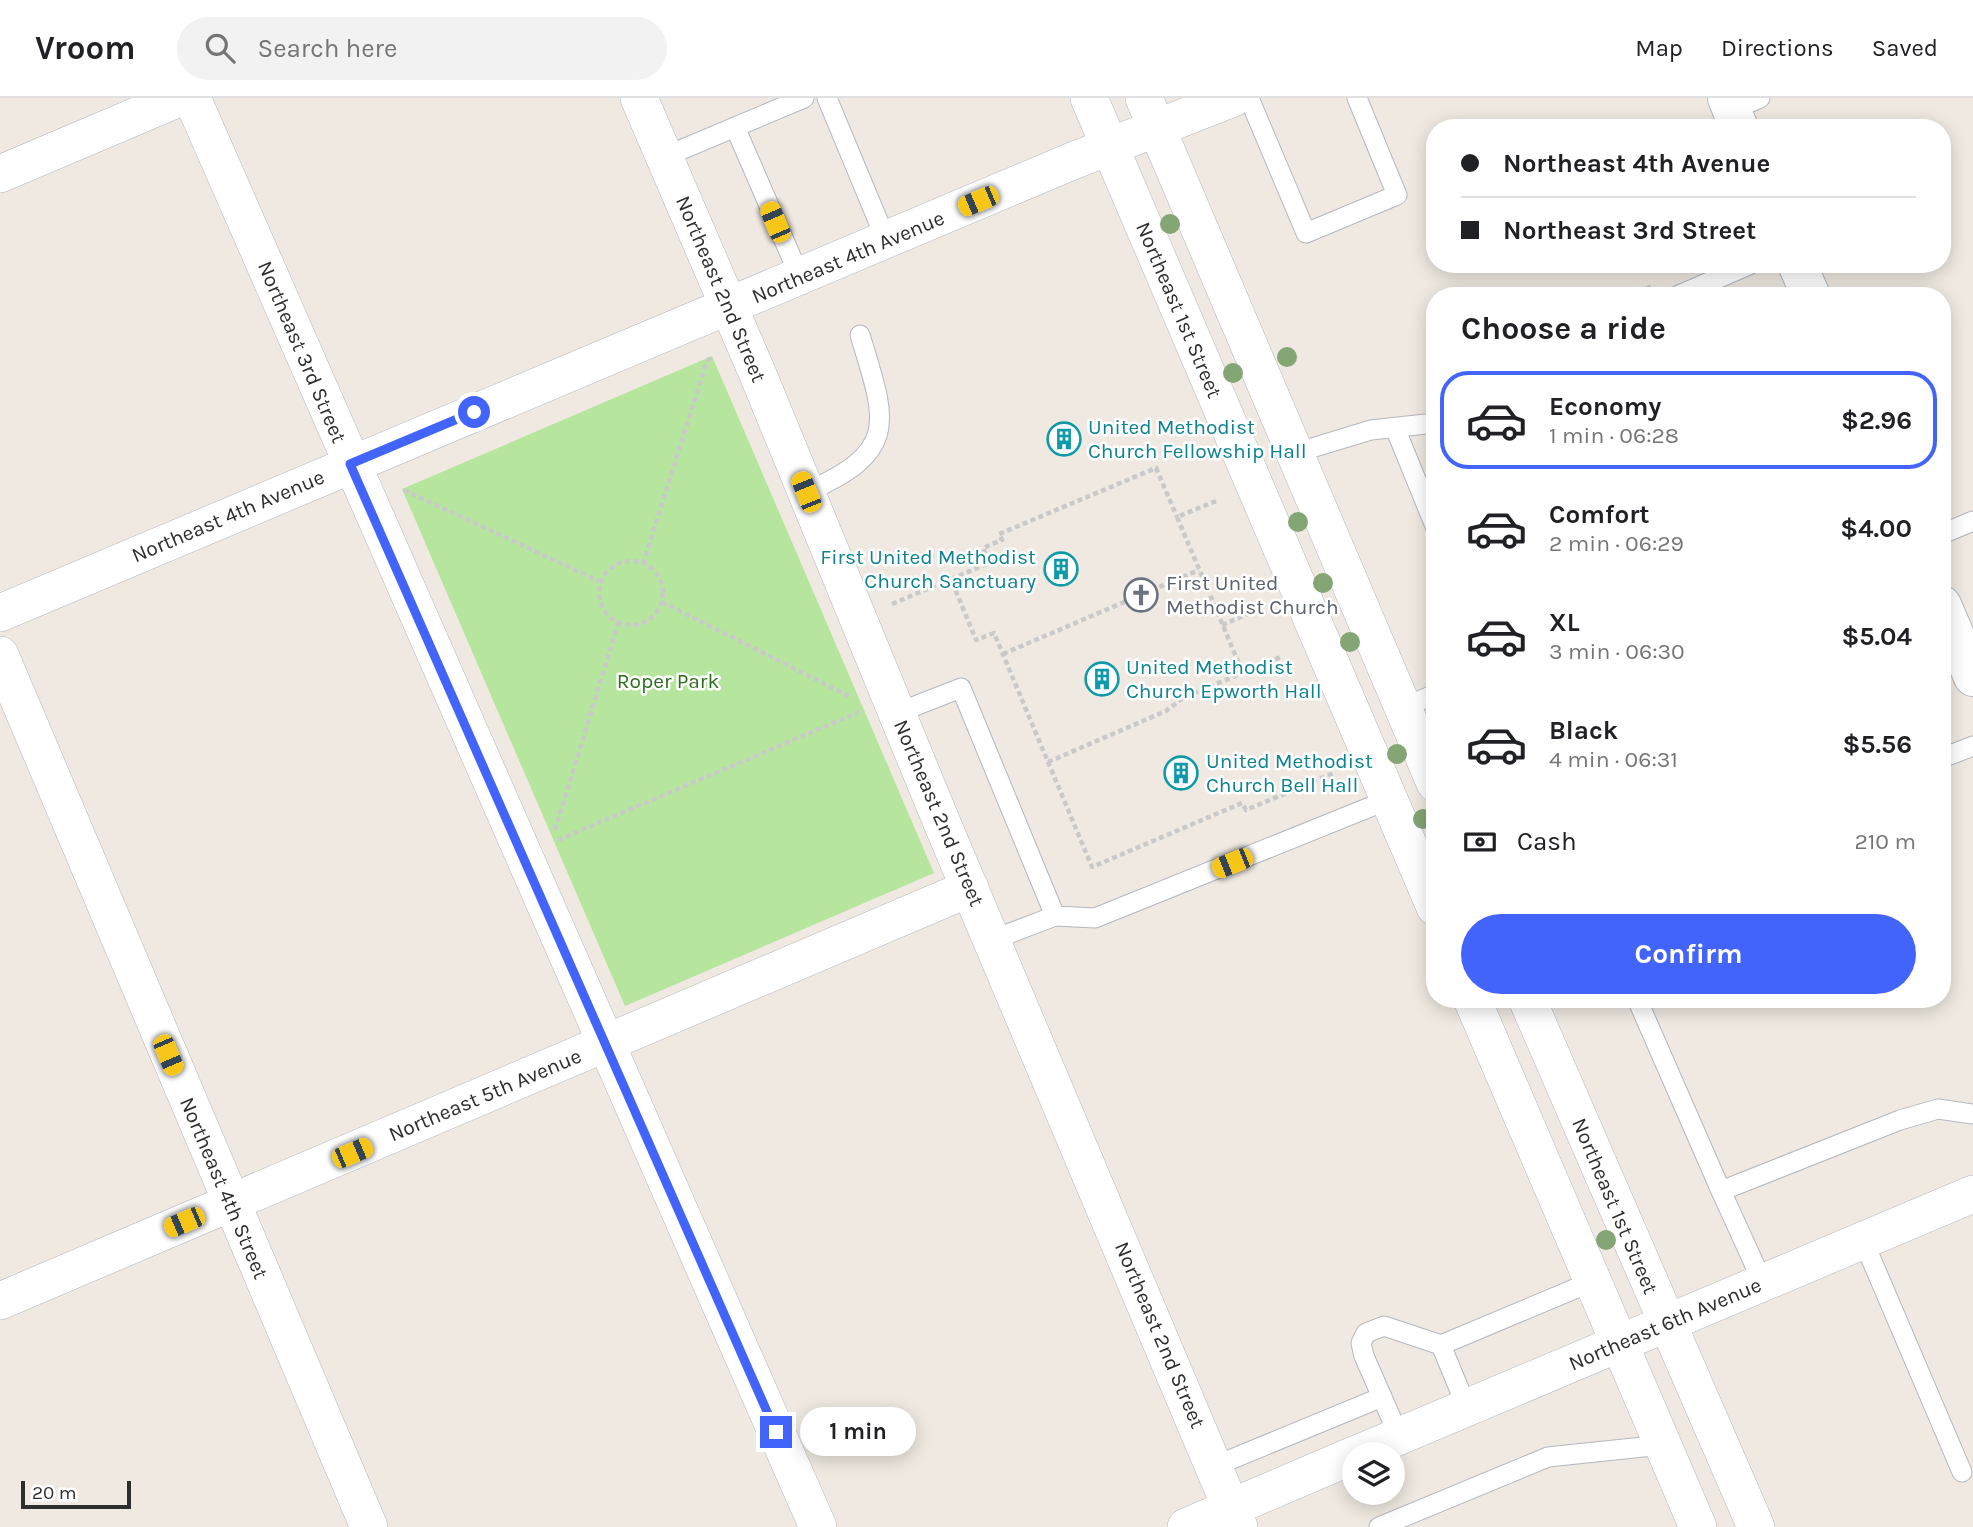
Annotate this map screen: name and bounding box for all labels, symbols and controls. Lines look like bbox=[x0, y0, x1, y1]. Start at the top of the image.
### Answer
search box bbox=[177, 17, 667, 80]
text: Vroom bbox=[35, 29, 135, 67]
icon: search bbox=[201, 29, 239, 67]
text: Search here bbox=[257, 33, 397, 64]
text: Map bbox=[1635, 34, 1683, 62]
text: Directions bbox=[1721, 34, 1834, 62]
text: Saved bbox=[1872, 34, 1938, 62]
text: Northeast 4th Avenue bbox=[1503, 148, 1770, 179]
car bbox=[955, 183, 1002, 219]
street label: Northeast 2nd Street bbox=[671, 192, 771, 386]
car bbox=[758, 199, 793, 245]
street label: Northeast 4th Avenue bbox=[748, 206, 948, 308]
text: Northeast 3rd Street bbox=[1503, 215, 1756, 246]
street label: Northeast 1st Street bbox=[1131, 218, 1227, 402]
street label: Northeast 3rd Street bbox=[253, 257, 351, 447]
text: Choose a ride bbox=[1461, 310, 1666, 347]
icon: car bbox=[1465, 389, 1528, 452]
text: Economy bbox=[1549, 391, 1661, 422]
route start bbox=[458, 396, 490, 428]
text: $2.96 bbox=[1841, 405, 1912, 436]
place label: United Methodist Church Fellowship Hall bbox=[1088, 415, 1307, 463]
building icon: United Methodist Church Fellowship Hall bbox=[1045, 420, 1083, 458]
text: 1 min · 06:28 bbox=[1549, 422, 1679, 449]
street label: Northeast 4th Avenue bbox=[128, 465, 328, 567]
car bbox=[789, 469, 824, 515]
icon: car bbox=[1465, 497, 1528, 560]
text: Comfort bbox=[1549, 499, 1650, 530]
text: $4.00 bbox=[1840, 513, 1912, 544]
text: 2 min · 06:29 bbox=[1549, 530, 1684, 557]
place label: First United Methodist Church Sanctuary bbox=[820, 545, 1036, 593]
building icon: First United Methodist Church Sanctuary bbox=[1042, 550, 1080, 588]
place label: First United Methodist Church bbox=[1166, 571, 1339, 619]
church icon: First United Methodist Church bbox=[1122, 576, 1160, 614]
icon: car bbox=[1465, 605, 1528, 668]
text: XL bbox=[1549, 607, 1580, 638]
text: $5.04 bbox=[1841, 621, 1912, 652]
text: 3 min · 06:30 bbox=[1549, 638, 1685, 665]
place label: United Methodist Church Epworth Hall bbox=[1126, 655, 1322, 703]
building icon: United Methodist Church Epworth Hall bbox=[1083, 660, 1121, 698]
park label: Roper Park bbox=[617, 669, 719, 693]
icon: car bbox=[1465, 713, 1528, 776]
text: Black bbox=[1549, 715, 1618, 746]
street label: Northeast 2nd Street bbox=[889, 716, 989, 910]
text: $5.56 bbox=[1842, 729, 1912, 760]
text: 4 min · 06:31 bbox=[1549, 746, 1678, 773]
place label: United Methodist Church Bell Hall bbox=[1206, 749, 1373, 797]
building icon: United Methodist Church Bell Hall bbox=[1162, 754, 1200, 792]
icon: cash bbox=[1461, 823, 1499, 861]
text: Cash bbox=[1517, 826, 1577, 857]
text: 210 m bbox=[1854, 828, 1916, 855]
car bbox=[1209, 845, 1256, 881]
button: Confirm bbox=[1461, 914, 1916, 994]
car bbox=[151, 1032, 186, 1078]
street label: Northeast 5th Avenue bbox=[385, 1044, 585, 1146]
street label: Northeast 4th Street bbox=[175, 1093, 273, 1283]
street label: Northeast 1st Street bbox=[1567, 1114, 1663, 1298]
car bbox=[329, 1135, 376, 1171]
car bbox=[161, 1204, 208, 1240]
street label: Northeast 2nd Street bbox=[1110, 1238, 1210, 1432]
street label: Northeast 6th Avenue bbox=[1565, 1273, 1765, 1375]
callout: 1 min bbox=[800, 1408, 916, 1456]
route end bbox=[760, 1416, 792, 1448]
text: 1 min bbox=[829, 1418, 887, 1445]
map controls bbox=[1342, 1442, 1405, 1505]
button: layers bbox=[1342, 1442, 1405, 1505]
scale bar bbox=[21, 1478, 131, 1510]
text: 20 m bbox=[32, 1482, 77, 1504]

